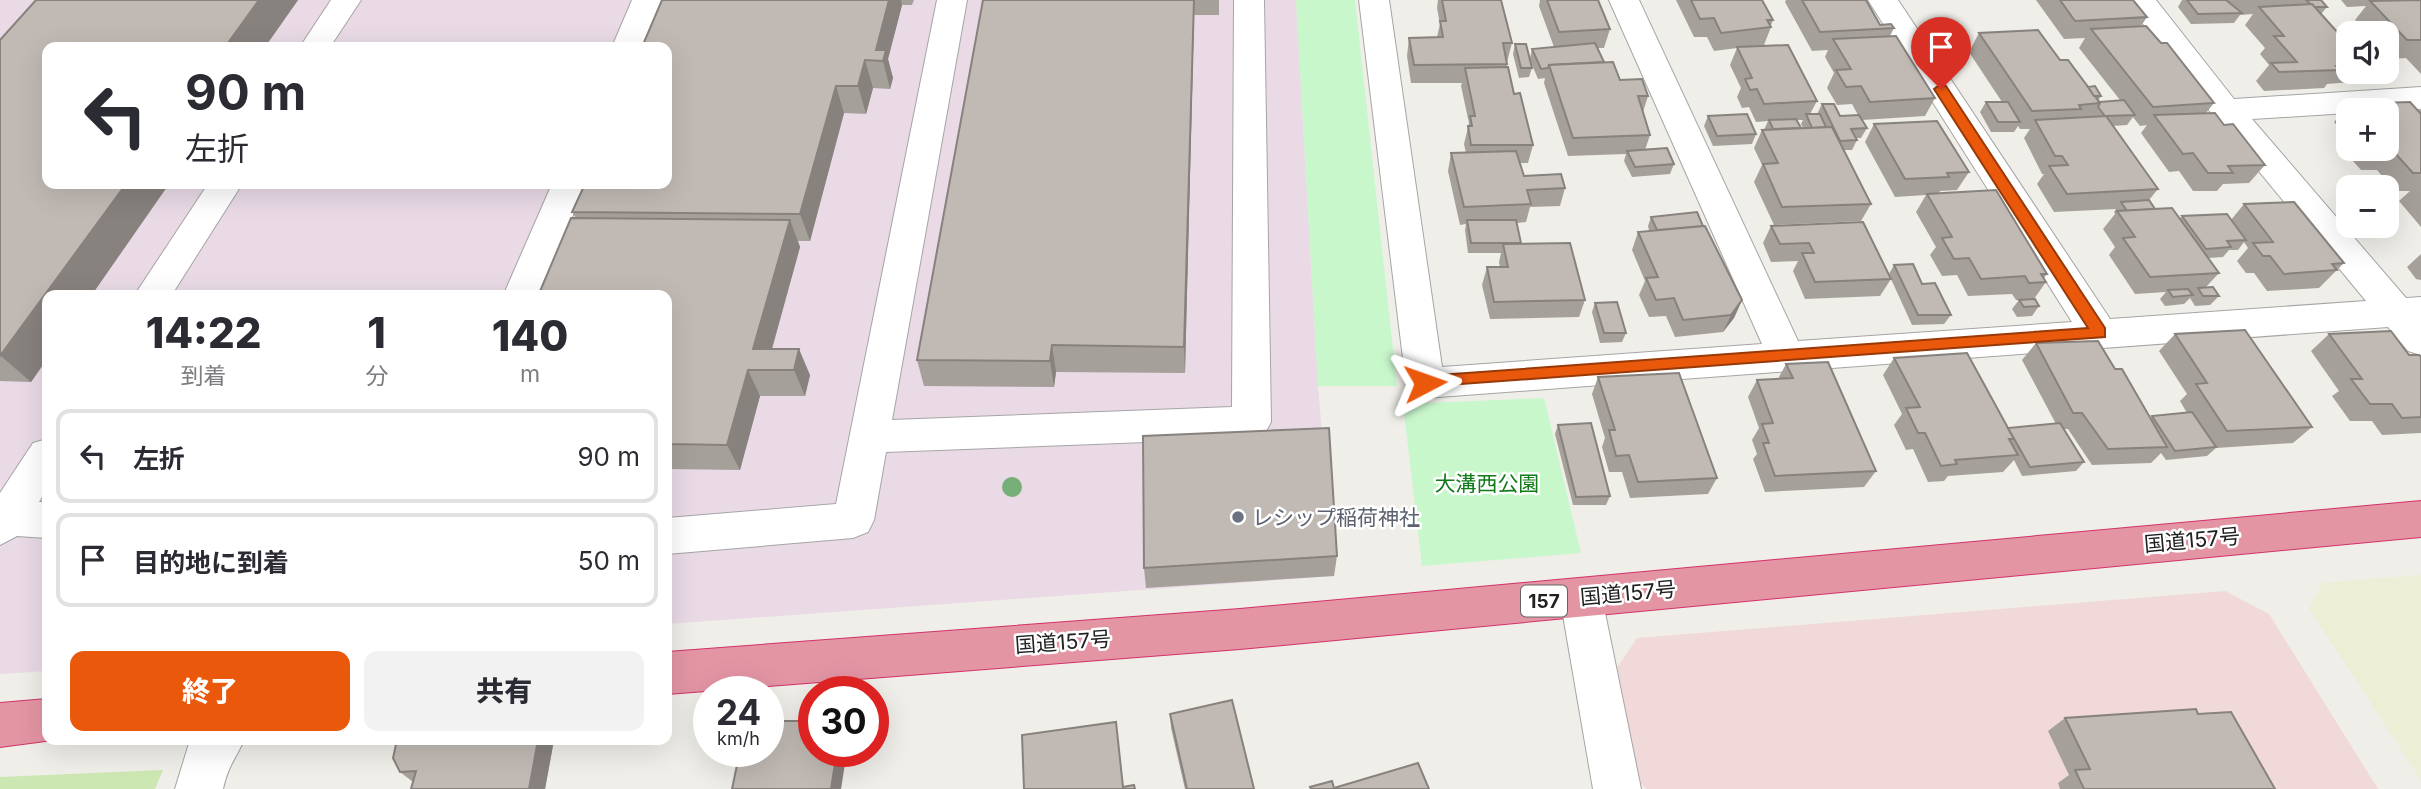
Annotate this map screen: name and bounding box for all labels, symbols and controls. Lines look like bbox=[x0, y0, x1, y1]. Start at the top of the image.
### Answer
pin bbox=[1911, 17, 1971, 89]
map controls bbox=[2336, 21, 2399, 238]
button: sound bbox=[2336, 21, 2399, 84]
icon: arrive bbox=[1922, 28, 1960, 66]
text: 90 m bbox=[185, 63, 306, 122]
icon: left bbox=[70, 70, 161, 161]
button: + bbox=[2336, 98, 2399, 161]
text: 左折 bbox=[185, 129, 249, 168]
button: − bbox=[2336, 175, 2399, 238]
text: 14:22 bbox=[146, 307, 261, 358]
text: 1 bbox=[367, 307, 386, 358]
text: 140 bbox=[492, 310, 568, 361]
position arrow bbox=[1388, 346, 1462, 420]
text: m bbox=[520, 360, 540, 388]
text: 到着 bbox=[181, 362, 227, 390]
text: 分 bbox=[365, 362, 388, 390]
icon: left bbox=[74, 437, 112, 475]
text: 90 m bbox=[577, 441, 640, 472]
text: 左折 bbox=[133, 443, 185, 474]
park label: 大溝西公園 bbox=[1435, 471, 1540, 496]
place label: レシップ稲荷神社 bbox=[1252, 505, 1420, 530]
marker: レシップ稲荷神社 bbox=[1230, 509, 1246, 525]
street label: 国道157号 bbox=[2143, 523, 2241, 557]
icon: arrive bbox=[74, 541, 112, 579]
text: 50 m bbox=[578, 545, 640, 576]
text: 目的地に到着 bbox=[133, 547, 289, 578]
street label: 国道157号 bbox=[1579, 576, 1677, 610]
road number: 157 bbox=[1521, 586, 1567, 616]
street label: 国道157号 bbox=[1014, 626, 1112, 658]
button: 終了 bbox=[70, 651, 350, 731]
button: 共有 bbox=[364, 651, 644, 731]
speed limit sign: 30 bbox=[798, 676, 889, 767]
text: 24 bbox=[716, 691, 761, 733]
text: km/h bbox=[717, 728, 760, 749]

